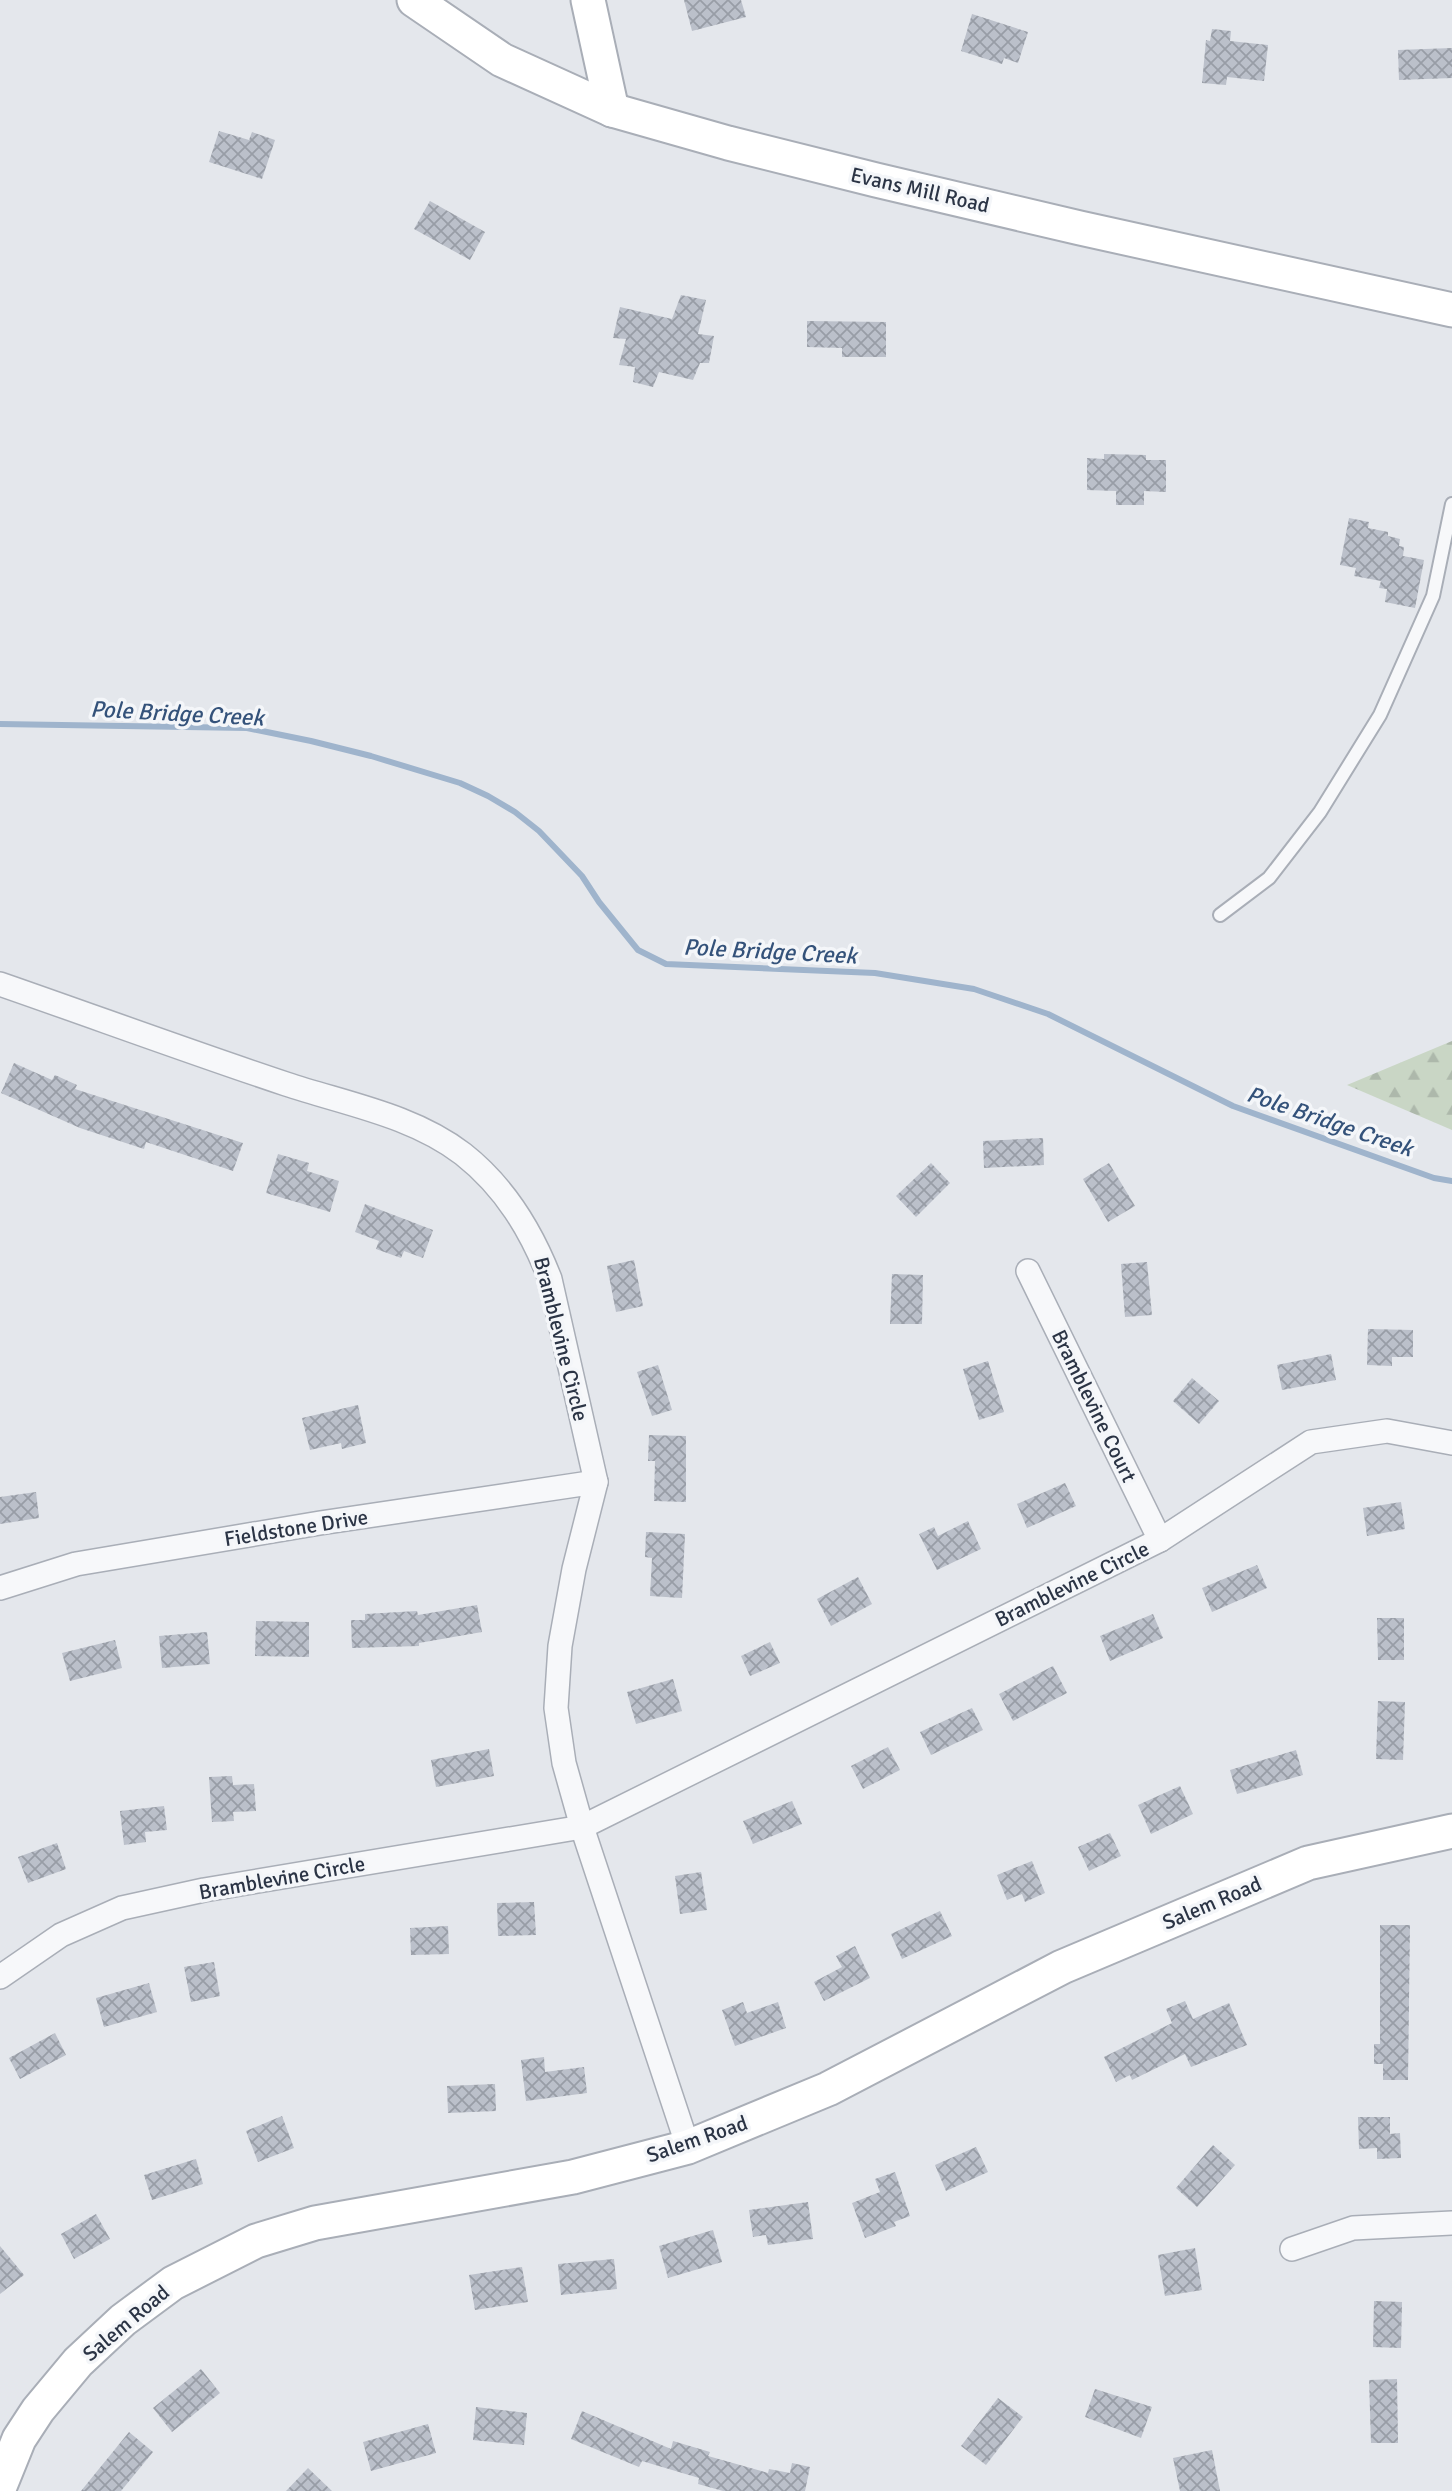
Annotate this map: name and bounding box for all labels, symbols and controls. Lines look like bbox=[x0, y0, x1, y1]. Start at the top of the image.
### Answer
street label: Evans Mill Road bbox=[848, 161, 992, 219]
water label: Pole Bridge Creek bbox=[90, 694, 267, 733]
water label: Pole Bridge Creek bbox=[683, 932, 860, 971]
water label: Pole Bridge Creek bbox=[1243, 1080, 1419, 1164]
street label: Bramblevine Circle bbox=[528, 1254, 594, 1424]
street label: Bramblevine Court bbox=[1046, 1325, 1142, 1487]
street label: Fieldstone Drive bbox=[222, 1504, 370, 1552]
street label: Bramblevine Circle bbox=[991, 1535, 1153, 1633]
street label: Bramblevine Circle bbox=[197, 1851, 367, 1905]
street label: Salem Road bbox=[1159, 1871, 1265, 1935]
street label: Salem Road bbox=[643, 2110, 751, 2168]
street label: Salem Road bbox=[77, 2279, 175, 2367]

